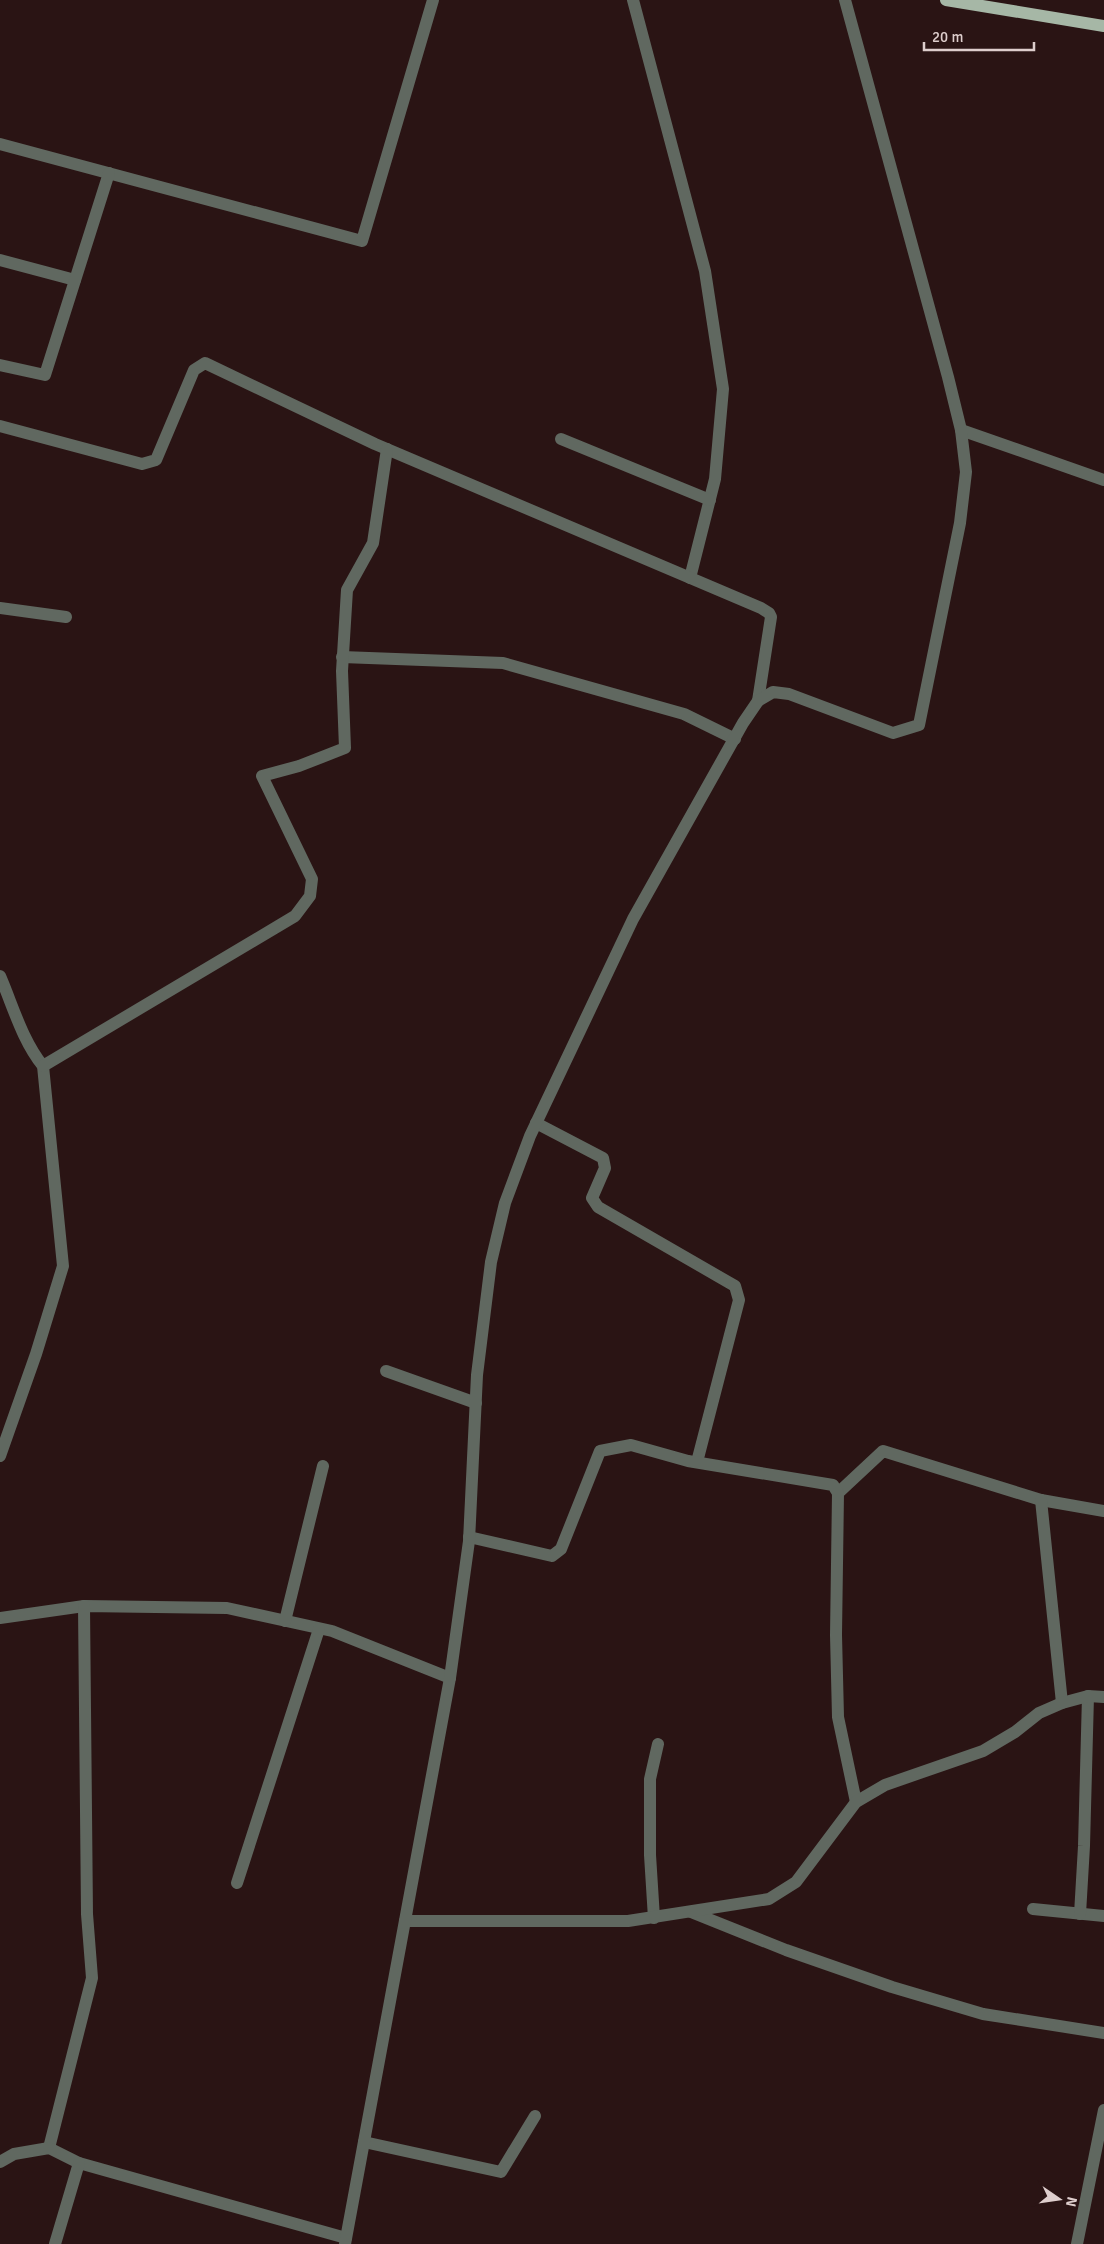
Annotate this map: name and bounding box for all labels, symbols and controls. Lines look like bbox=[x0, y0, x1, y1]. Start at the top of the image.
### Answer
scale bar bbox=[924, 20, 1034, 52]
text: 20 m bbox=[932, 28, 963, 46]
north arrow bbox=[1034, 2174, 1084, 2224]
text: N bbox=[1062, 2195, 1081, 2208]

